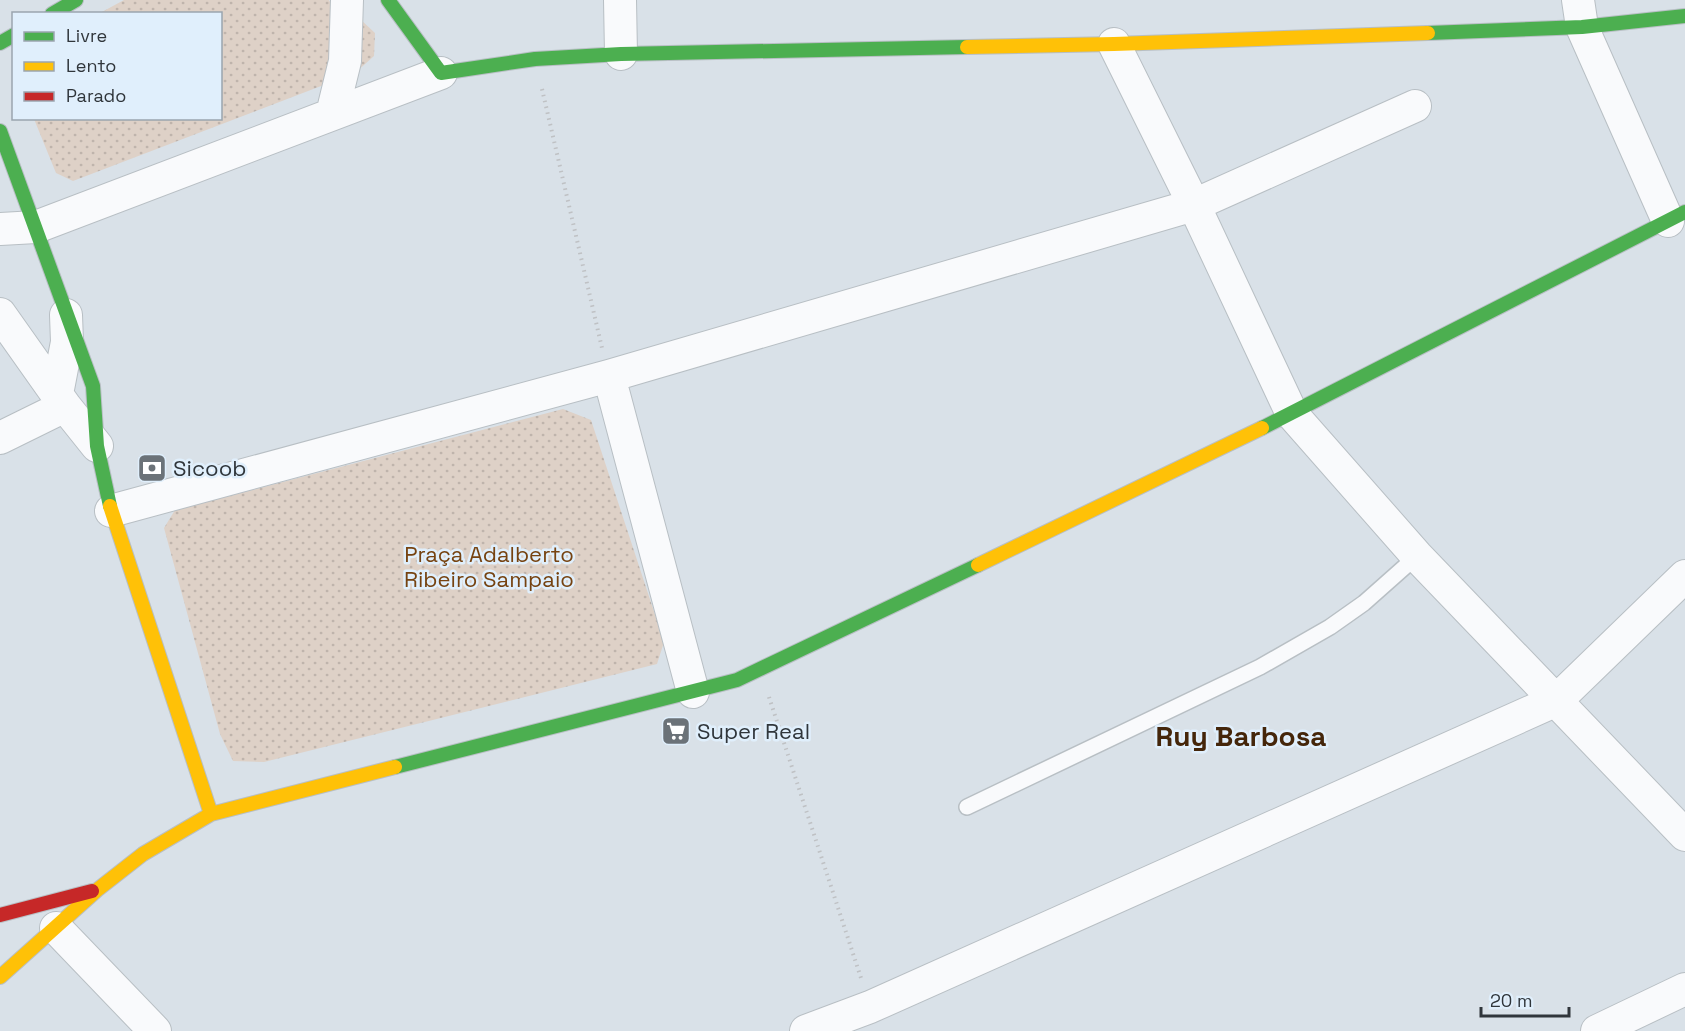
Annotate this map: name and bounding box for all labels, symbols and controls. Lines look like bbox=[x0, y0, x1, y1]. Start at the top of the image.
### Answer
legend bbox=[12, 12, 222, 120]
text: Livre bbox=[66, 24, 107, 47]
text: Lento bbox=[66, 54, 116, 77]
text: Parado bbox=[66, 84, 126, 107]
bank icon: Sicoob bbox=[136, 452, 168, 484]
place label: Sicoob bbox=[173, 454, 246, 482]
park label: Praça Adalberto Ribeiro Sampaio bbox=[404, 540, 574, 593]
supermarket icon: Super Real bbox=[660, 715, 692, 747]
place label: Super Real bbox=[697, 717, 810, 745]
district label: Ruy Barbosa bbox=[1156, 718, 1326, 754]
scale bar bbox=[1481, 980, 1570, 1018]
text: 20 m bbox=[1490, 989, 1533, 1012]

